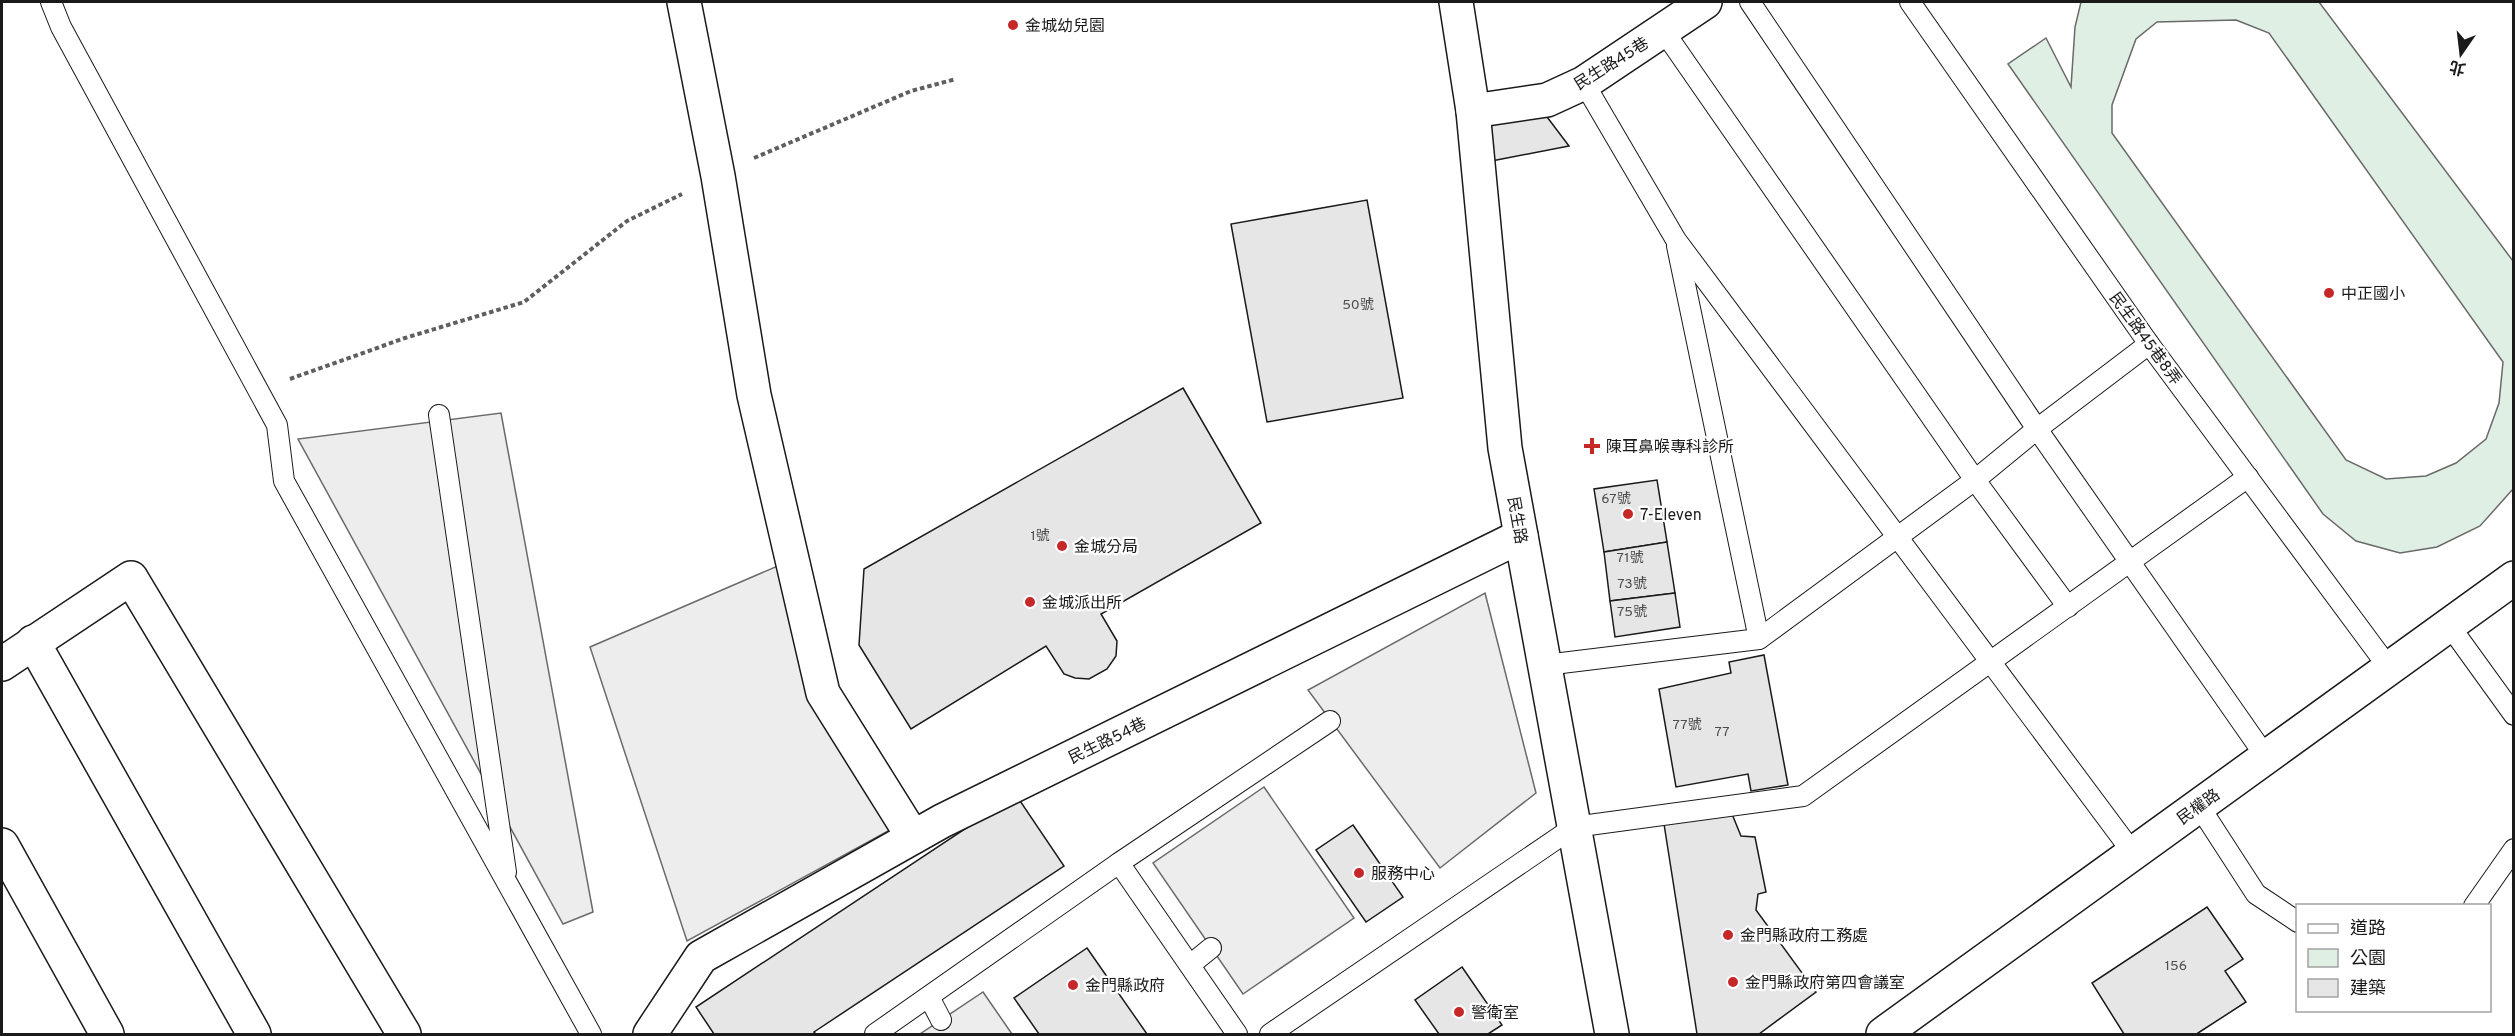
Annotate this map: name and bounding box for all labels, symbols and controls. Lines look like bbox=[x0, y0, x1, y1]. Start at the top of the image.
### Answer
place label: 金城幼兒園 bbox=[1025, 17, 1105, 37]
marker: 金城幼兒園 bbox=[1006, 18, 1020, 32]
north arrow bbox=[2431, 24, 2491, 84]
street label: 民生路45巷 bbox=[1571, 34, 1653, 95]
text: 北 bbox=[2448, 55, 2468, 78]
place label: 中正國小 bbox=[2341, 285, 2405, 305]
marker: 中正國小 bbox=[2322, 286, 2336, 300]
street label: 民生路45巷8弄 bbox=[2104, 289, 2185, 389]
house number: 50號 bbox=[1342, 297, 1374, 314]
marker: 陳耳鼻喉專科診所 bbox=[1583, 437, 1601, 455]
place label: 陳耳鼻喉專科診所 bbox=[1606, 438, 1734, 458]
house number: 67號 bbox=[1601, 491, 1631, 508]
street label: 民生路 bbox=[1502, 495, 1530, 546]
place label: 7-Eleven bbox=[1640, 506, 1702, 526]
marker: 7-Eleven bbox=[1621, 507, 1635, 521]
house number: 1號 bbox=[1030, 528, 1050, 545]
place label: 金城分局 bbox=[1074, 538, 1138, 558]
marker: 金城分局 bbox=[1055, 539, 1069, 553]
house number: 71號 bbox=[1617, 550, 1643, 567]
house number: 73號 bbox=[1617, 576, 1647, 593]
place label: 金城派出所 bbox=[1042, 594, 1122, 614]
marker: 金城派出所 bbox=[1023, 595, 1037, 609]
house number: 75號 bbox=[1617, 604, 1647, 621]
street label: 民生路54巷 bbox=[1066, 714, 1150, 769]
house number: 77號 bbox=[1672, 717, 1702, 734]
house number: 77 bbox=[1714, 724, 1730, 741]
street label: 民權路 bbox=[2174, 785, 2224, 830]
place label: 服務中心 bbox=[1371, 865, 1435, 885]
marker: 服務中心 bbox=[1352, 866, 1366, 880]
legend bbox=[2296, 904, 2491, 1012]
text: 道路 bbox=[2350, 918, 2386, 941]
place label: 金門縣政府工務處 bbox=[1740, 927, 1868, 947]
marker: 金門縣政府工務處 bbox=[1721, 928, 1735, 942]
text: 公園 bbox=[2350, 948, 2386, 971]
house number: 156 bbox=[2165, 958, 2187, 975]
place label: 金門縣政府第四會議室 bbox=[1745, 974, 1905, 994]
marker: 金門縣政府第四會議室 bbox=[1726, 975, 1740, 989]
place label: 金門縣政府 bbox=[1085, 977, 1165, 997]
marker: 金門縣政府 bbox=[1066, 978, 1080, 992]
text: 建築 bbox=[2350, 978, 2386, 1001]
place label: 警衛室 bbox=[1471, 1004, 1519, 1024]
marker: 警衛室 bbox=[1452, 1005, 1466, 1019]

